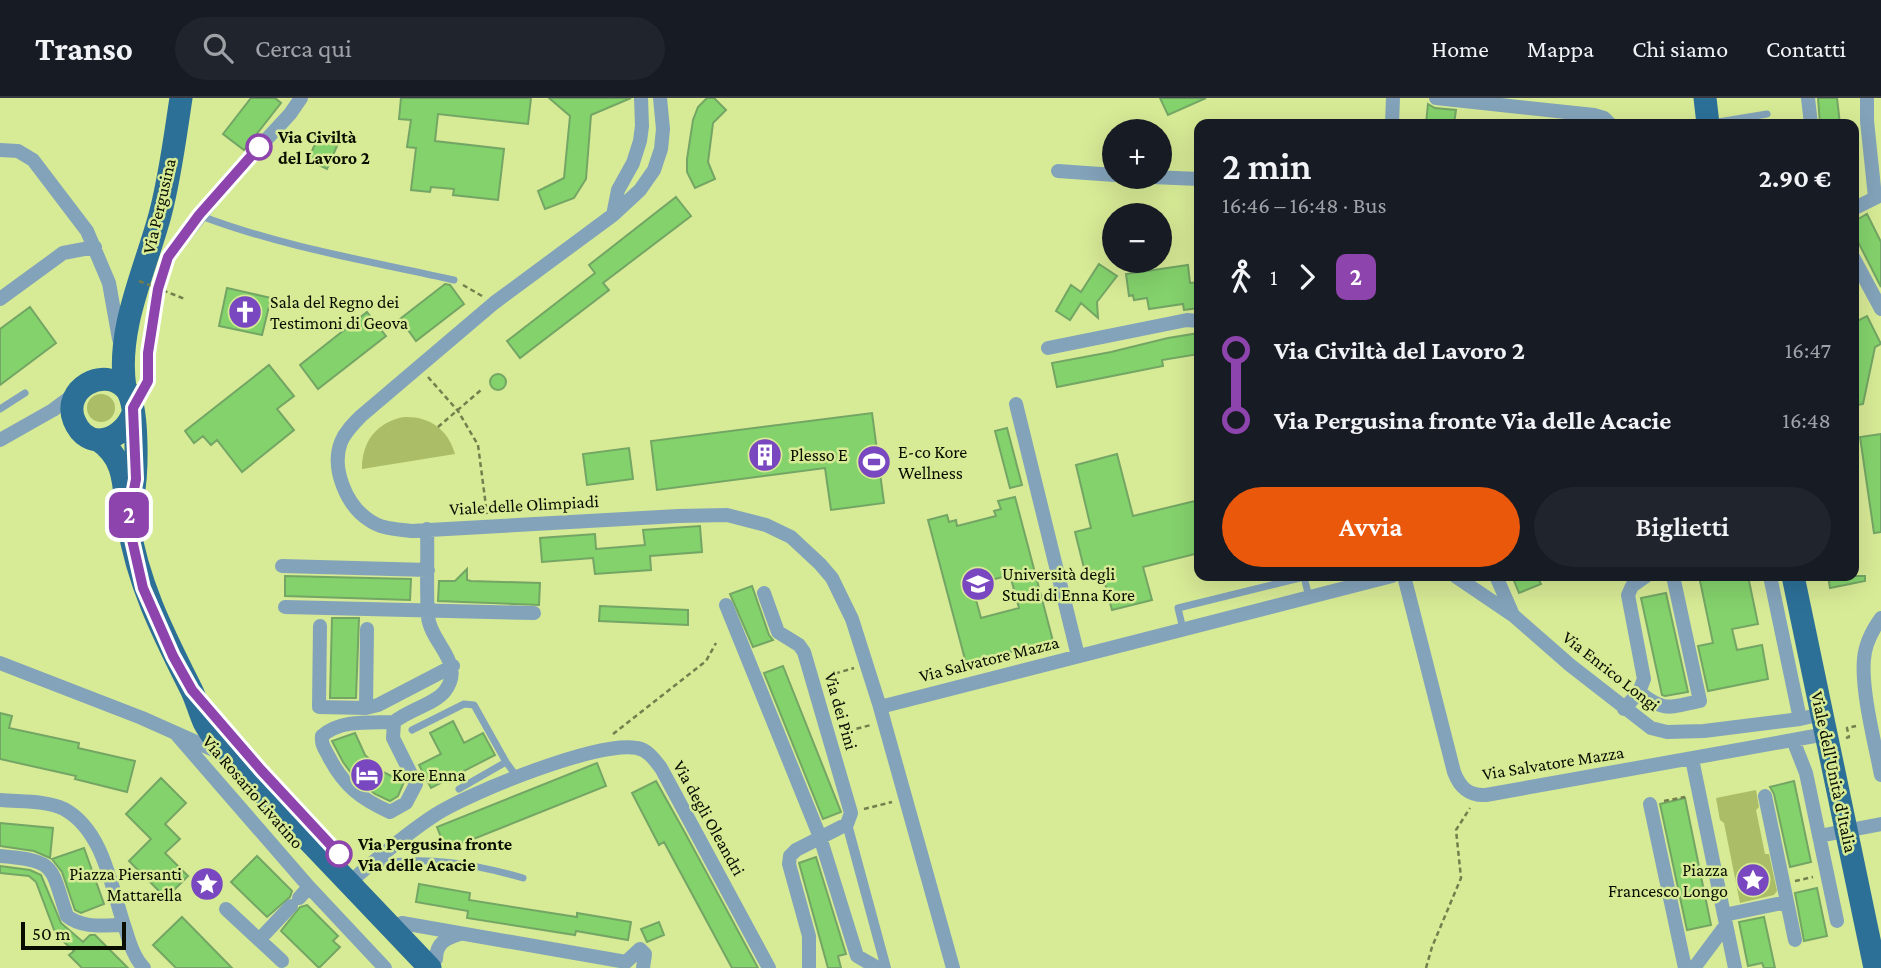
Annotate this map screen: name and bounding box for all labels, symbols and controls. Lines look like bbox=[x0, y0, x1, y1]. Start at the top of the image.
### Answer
search box bbox=[175, 17, 665, 80]
icon: search bbox=[199, 29, 237, 67]
text: Transo bbox=[35, 30, 133, 67]
text: Cerca qui bbox=[255, 34, 352, 63]
text: Home bbox=[1431, 35, 1489, 62]
text: Mappa bbox=[1527, 35, 1594, 62]
text: Chi siamo bbox=[1632, 35, 1728, 62]
text: Contatti bbox=[1766, 35, 1846, 62]
map controls bbox=[1102, 119, 1172, 273]
button: + bbox=[1102, 119, 1172, 189]
place label: Via Civiltà del Lavoro 2 bbox=[277, 127, 370, 168]
marker: Via Civiltà del Lavoro 2 bbox=[246, 134, 272, 160]
text: 2 min bbox=[1222, 145, 1312, 187]
street label: Via Pergusina bbox=[138, 156, 180, 256]
text: 2.90 € bbox=[1759, 164, 1831, 193]
text: 16:46 – 16:48 · Bus bbox=[1222, 192, 1387, 218]
button: − bbox=[1102, 203, 1172, 273]
icon: walk bbox=[1222, 258, 1260, 296]
icon: forward bbox=[1288, 258, 1326, 296]
text: 2 bbox=[1350, 263, 1362, 290]
text: 1 bbox=[1270, 264, 1278, 290]
place label: Sala del Regno dei Testimoni di Geova bbox=[270, 292, 408, 333]
church icon: Sala del Regno dei Testimoni di Geova bbox=[226, 293, 264, 331]
text: Via Civiltà del Lavoro 2 bbox=[1274, 336, 1525, 365]
text: 16:47 bbox=[1785, 337, 1831, 363]
text: Via Pergusina fronte Via delle Acacie bbox=[1274, 406, 1671, 435]
text: 16:48 bbox=[1782, 407, 1831, 433]
building icon: Plesso E bbox=[746, 436, 784, 474]
place label: E-co Kore Wellness bbox=[898, 442, 967, 483]
sports icon: E-co Kore Wellness bbox=[855, 443, 893, 481]
place label: Plesso E bbox=[790, 445, 848, 465]
button: Avvia bbox=[1222, 487, 1520, 567]
button: Biglietti bbox=[1534, 487, 1831, 567]
street label: Viale delle Olimpiadi bbox=[449, 491, 600, 519]
line badge: 2 bbox=[106, 492, 152, 538]
text: 2 bbox=[123, 501, 135, 528]
place label: Università degli Studi di Enna Kore bbox=[1002, 564, 1135, 605]
school or university icon: Università degli Studi di Enna Kore bbox=[959, 565, 997, 603]
street label: Via Enrico Longi bbox=[1558, 627, 1664, 715]
street label: Via Salvatore Mazza bbox=[917, 632, 1061, 686]
street label: Via dei Pini bbox=[820, 670, 862, 752]
street label: Viale dell'Unità d'Italia bbox=[1807, 689, 1861, 855]
street label: Via Rosario Livatino bbox=[198, 731, 308, 853]
street label: Via Salvatore Mazza bbox=[1481, 742, 1625, 784]
hotel icon: Kore Enna bbox=[348, 756, 386, 794]
street label: Via degli Oleandri bbox=[669, 757, 749, 879]
place label: Kore Enna bbox=[392, 765, 466, 785]
place label: Via Pergusina fronte Via delle Acacie bbox=[357, 834, 512, 875]
marker: Via Pergusina fronte Via delle Acacie bbox=[326, 841, 352, 867]
place label: Piazza Francesco Longo bbox=[1608, 860, 1728, 901]
place icon: Piazza Francesco Longo bbox=[1734, 861, 1772, 899]
place label: Piazza Piersanti Mattarella bbox=[69, 864, 182, 905]
place icon: Piazza Piersanti Mattarella bbox=[188, 865, 226, 903]
scale bar bbox=[21, 919, 126, 951]
text: 50 m bbox=[32, 923, 71, 944]

